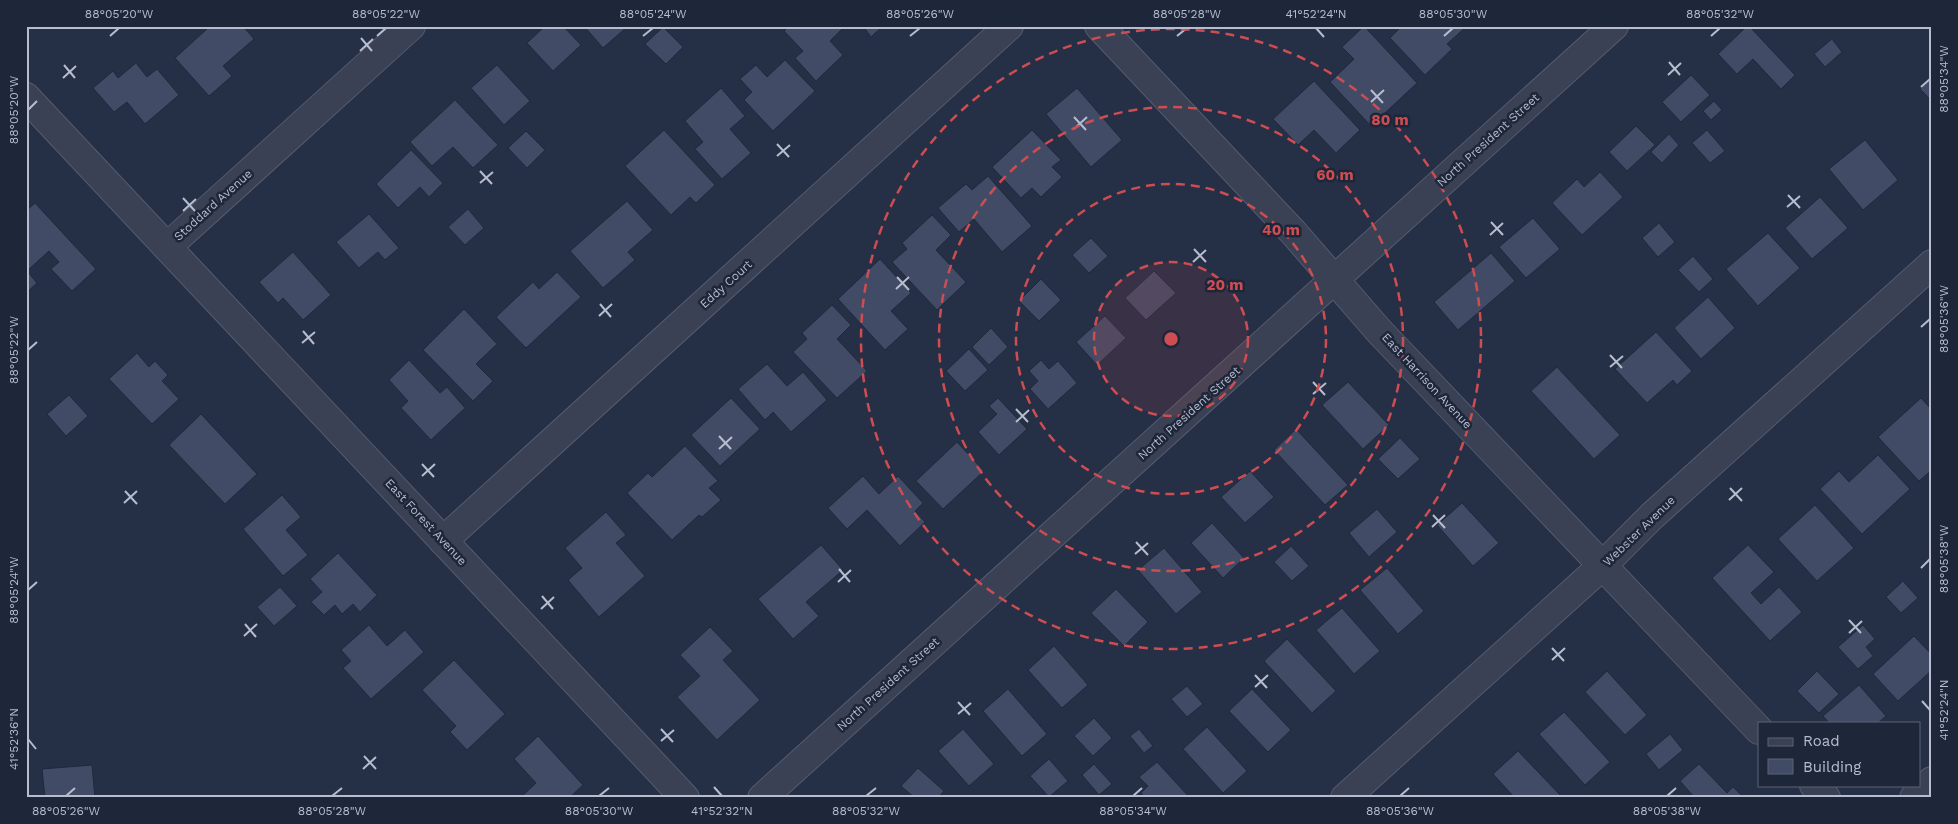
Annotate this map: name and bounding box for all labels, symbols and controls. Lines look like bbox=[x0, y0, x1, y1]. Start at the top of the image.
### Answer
text: 88°05'20"W bbox=[85, 7, 154, 21]
text: 88°05'22"W bbox=[352, 7, 420, 21]
text: 88°05'24"W bbox=[619, 7, 687, 21]
text: 88°05'26"W bbox=[886, 7, 955, 21]
text: 88°05'28"W bbox=[1153, 7, 1222, 21]
text: 41°52'24"N bbox=[1285, 7, 1347, 21]
text: 88°05'30"W bbox=[1419, 7, 1488, 21]
text: 88°05'32"W bbox=[1686, 7, 1754, 21]
text: 88°05'34"W bbox=[1937, 45, 1951, 113]
text: 88°05'20"W bbox=[7, 75, 21, 144]
street label: North President Street bbox=[1434, 90, 1542, 190]
text: 80 m bbox=[1371, 111, 1409, 129]
street label: Stoddard Avenue bbox=[171, 166, 255, 244]
text: 60 m bbox=[1316, 166, 1354, 184]
text: 40 m bbox=[1262, 221, 1300, 239]
street label: Eddy Court bbox=[697, 257, 755, 311]
text: 20 m bbox=[1206, 276, 1244, 294]
text: 88°05'36"W bbox=[1937, 284, 1951, 353]
text: 88°05'22"W bbox=[7, 316, 21, 384]
centre of rings bbox=[1162, 330, 1180, 348]
street label: East Harrison Avenue bbox=[1379, 330, 1475, 432]
street label: North President Street bbox=[1135, 363, 1243, 463]
street label: East Forest Avenue bbox=[382, 476, 470, 568]
street label: Webster Avenue bbox=[1600, 493, 1678, 569]
text: 88°05'38"W bbox=[1937, 524, 1951, 593]
text: 88°05'24"W bbox=[7, 556, 21, 624]
street label: North President Street bbox=[834, 634, 942, 734]
text: 41°52'24"N bbox=[1937, 679, 1951, 741]
text: 41°52'36"N bbox=[7, 708, 21, 770]
legend bbox=[1758, 722, 1920, 786]
text: Road bbox=[1803, 732, 1840, 750]
text: Building bbox=[1803, 758, 1861, 776]
text: 88°05'26"W bbox=[32, 804, 101, 818]
text: 88°05'28"W bbox=[298, 804, 367, 818]
text: 88°05'30"W bbox=[565, 804, 634, 818]
text: 41°52'32"N bbox=[691, 804, 753, 818]
text: 88°05'32"W bbox=[832, 804, 900, 818]
text: 88°05'34"W bbox=[1099, 804, 1167, 818]
text: 88°05'36"W bbox=[1366, 804, 1435, 818]
text: 88°05'38"W bbox=[1633, 804, 1702, 818]

